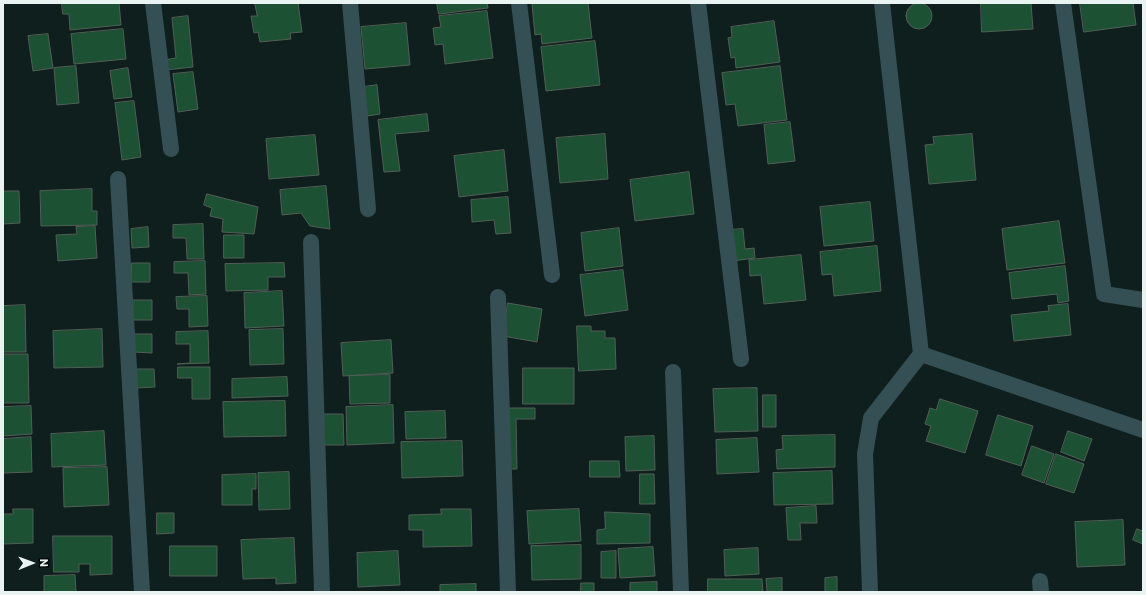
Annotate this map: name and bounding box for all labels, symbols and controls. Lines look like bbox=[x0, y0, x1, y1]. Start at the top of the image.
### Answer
north arrow bbox=[12, 543, 52, 583]
text: N bbox=[38, 559, 51, 567]

